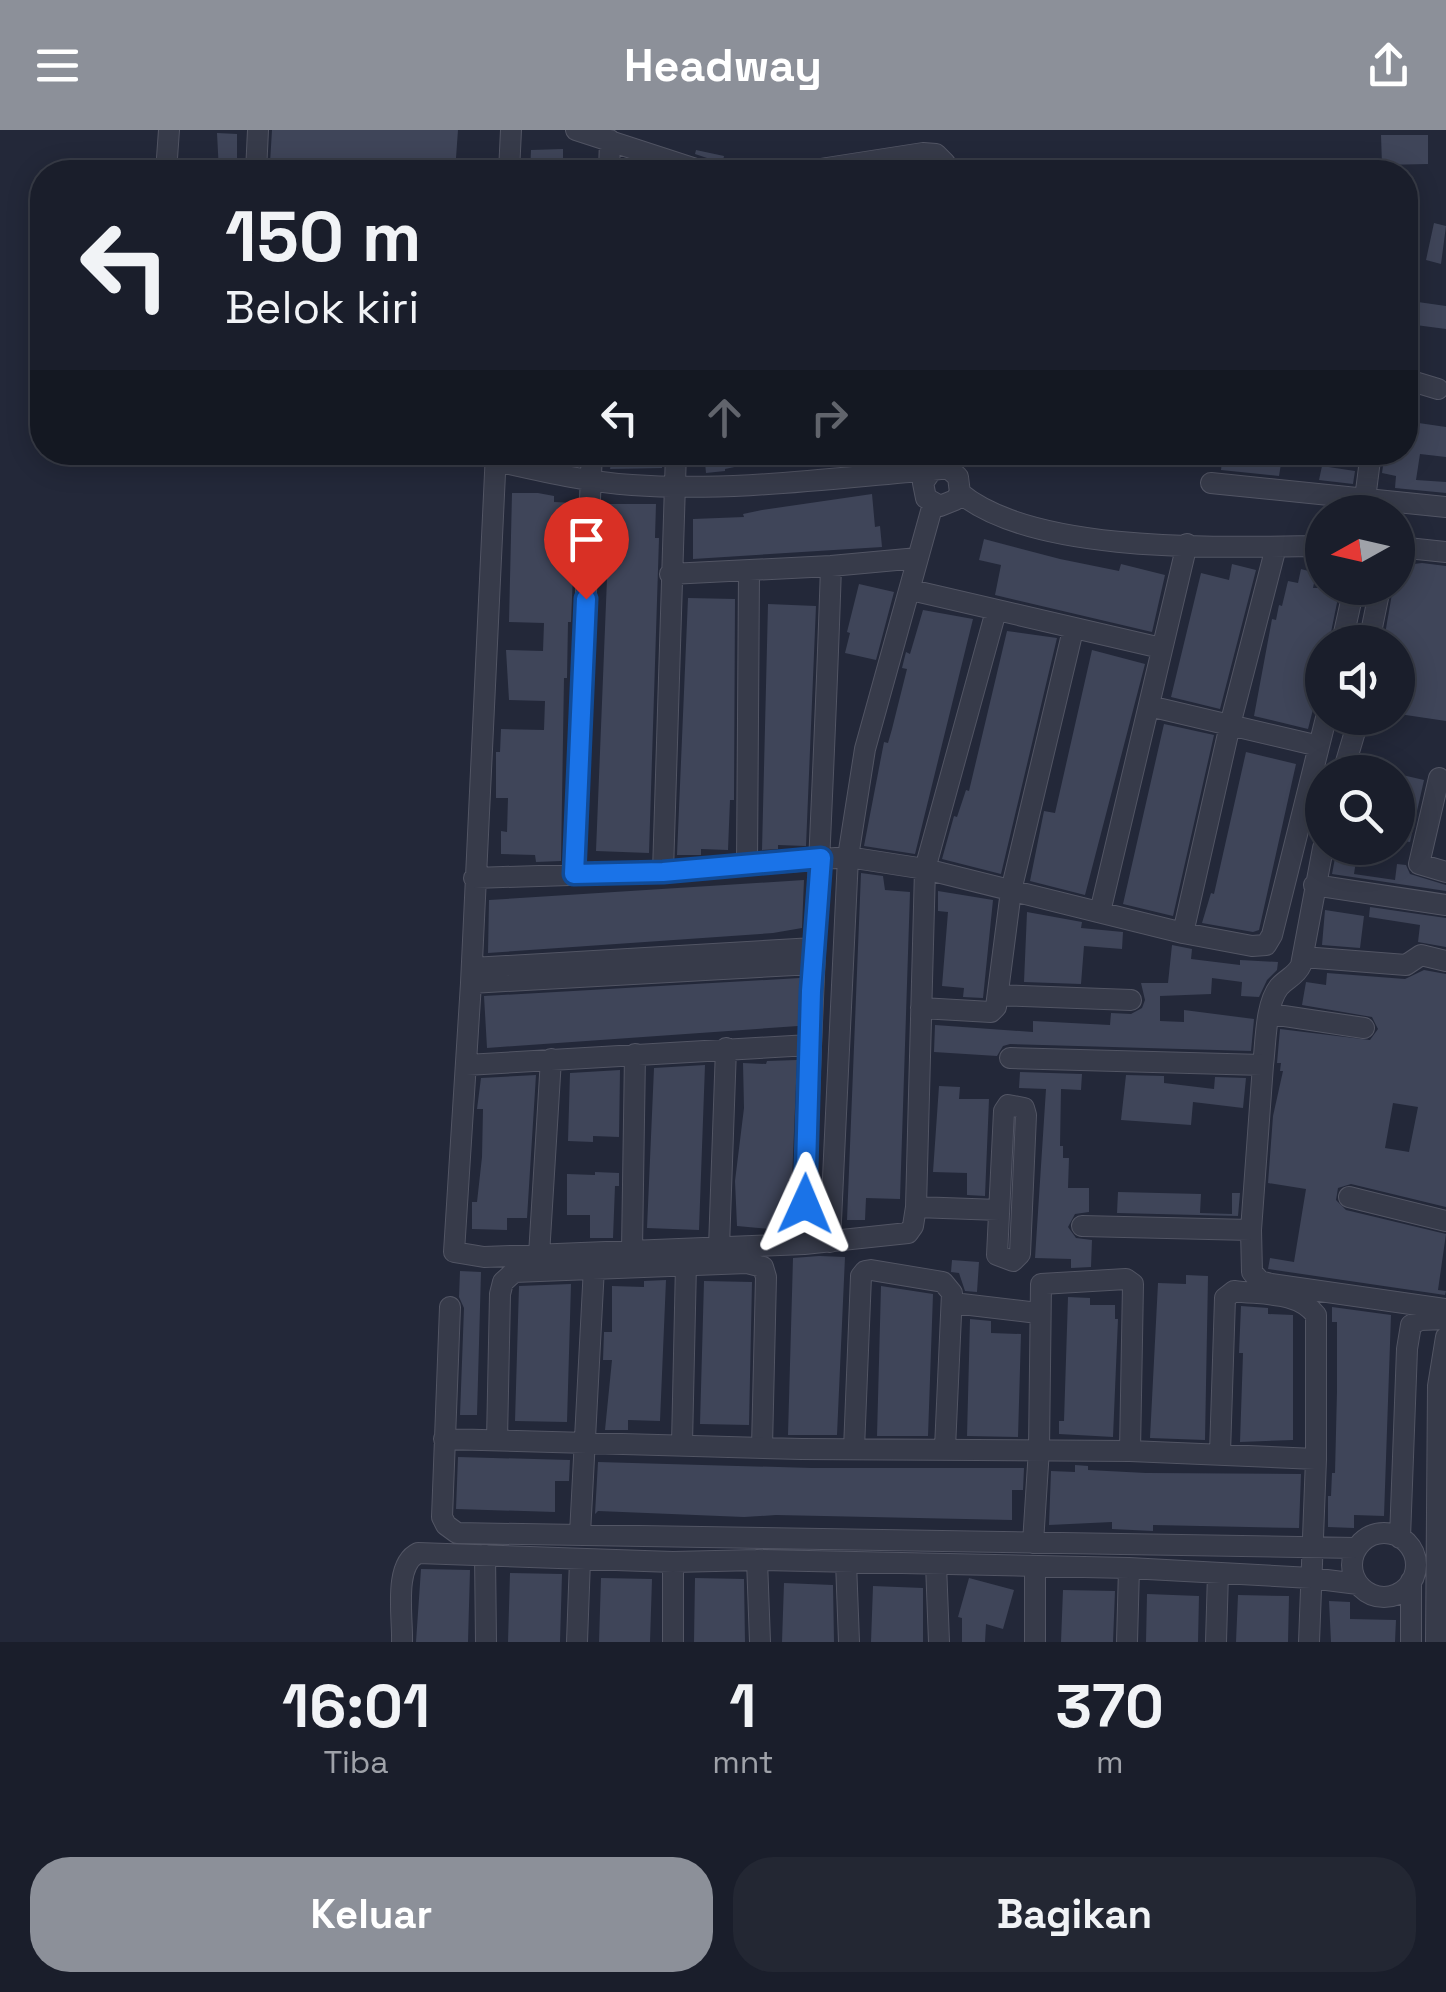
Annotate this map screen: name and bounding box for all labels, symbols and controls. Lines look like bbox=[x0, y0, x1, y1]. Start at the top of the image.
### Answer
text: Headway bbox=[624, 37, 822, 94]
icon: menu bbox=[30, 38, 85, 93]
icon: share bbox=[1361, 38, 1416, 93]
text: 150 m bbox=[225, 192, 422, 281]
icon: left bbox=[60, 200, 190, 330]
text: Belok kiri bbox=[225, 279, 419, 336]
icon: left bbox=[592, 390, 647, 445]
icon: ahead bbox=[697, 390, 752, 445]
icon: right bbox=[802, 390, 857, 445]
north arrow bbox=[1305, 495, 1415, 605]
map controls bbox=[1305, 495, 1415, 865]
pin bbox=[544, 497, 629, 600]
icon: arrive bbox=[559, 512, 614, 567]
button: sound bbox=[1305, 625, 1415, 735]
button: search bbox=[1305, 755, 1415, 865]
position arrow bbox=[753, 1152, 857, 1256]
text: 16:01 bbox=[282, 1668, 430, 1745]
text: 1 bbox=[729, 1668, 756, 1745]
text: 370 bbox=[1056, 1668, 1164, 1745]
text: Tiba bbox=[323, 1742, 389, 1782]
text: mnt bbox=[712, 1742, 774, 1782]
text: m bbox=[1096, 1742, 1124, 1782]
button: Keluar bbox=[30, 1857, 713, 1972]
button: Bagikan bbox=[733, 1857, 1416, 1972]

